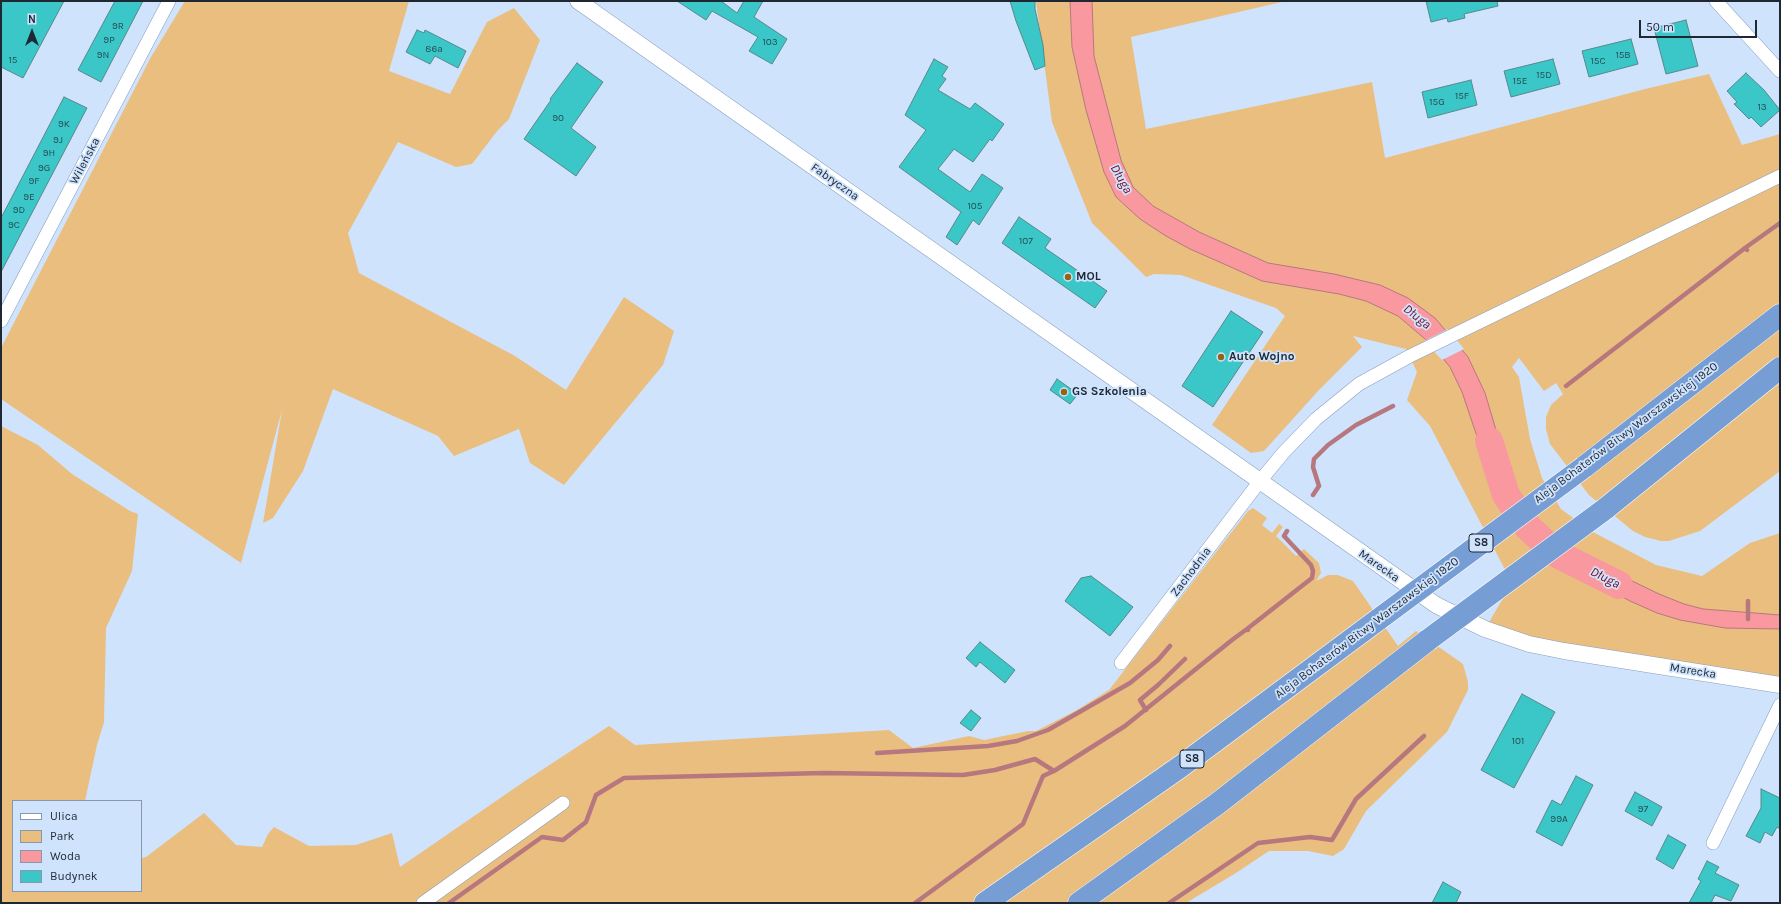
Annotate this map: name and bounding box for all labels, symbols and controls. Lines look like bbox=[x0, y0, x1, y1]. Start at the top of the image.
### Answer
north arrow bbox=[12, 12, 52, 52]
scale bar bbox=[1641, 12, 1759, 38]
text: N bbox=[28, 13, 36, 26]
house number: 9R bbox=[112, 20, 124, 32]
text: 50 m bbox=[1646, 20, 1674, 34]
house number: 9P bbox=[103, 34, 115, 46]
house number: 103 bbox=[762, 36, 778, 48]
house number: 86a bbox=[425, 43, 443, 55]
house number: 9N bbox=[97, 49, 109, 61]
house number: 15B bbox=[1615, 49, 1631, 61]
house number: 15 bbox=[9, 54, 17, 66]
house number: 15C bbox=[1590, 55, 1606, 67]
house number: 15D bbox=[1536, 69, 1552, 81]
house number: 15E bbox=[1513, 75, 1527, 87]
house number: 15F bbox=[1455, 90, 1469, 102]
house number: 15G bbox=[1429, 96, 1445, 108]
house number: 13 bbox=[1757, 101, 1767, 113]
house number: 90 bbox=[552, 112, 564, 124]
house number: 9K bbox=[58, 118, 70, 130]
house number: 9J bbox=[53, 134, 63, 146]
street label: Wileńska bbox=[67, 135, 103, 187]
house number: 9H bbox=[43, 147, 55, 159]
street label: Fabryczna bbox=[808, 160, 862, 204]
house number: 9G bbox=[38, 162, 50, 174]
water label: Długa bbox=[1107, 162, 1135, 196]
house number: 9F bbox=[28, 175, 40, 187]
house number: 9E bbox=[23, 191, 35, 203]
house number: 105 bbox=[968, 200, 982, 212]
house number: 9D bbox=[13, 204, 25, 216]
house number: 9C bbox=[8, 219, 20, 231]
house number: 107 bbox=[1019, 235, 1033, 247]
place label: MOL bbox=[1076, 270, 1101, 284]
marker: MOL bbox=[1063, 272, 1073, 282]
water label: Długa bbox=[1400, 301, 1434, 333]
place label: Auto Wojno bbox=[1229, 350, 1295, 364]
marker: Auto Wojno bbox=[1216, 352, 1226, 362]
street label: Aleja Bohaterów Bitwy Warszawskiej 1920 bbox=[1531, 359, 1721, 507]
place label: GS Szkolenia bbox=[1072, 385, 1147, 399]
marker: GS Szkolenia bbox=[1059, 387, 1069, 397]
road number: S8 bbox=[1469, 534, 1493, 552]
street label: Zachodnia bbox=[1168, 544, 1214, 600]
street label: Marecka bbox=[1356, 547, 1402, 585]
street label: Aleja Bohaterów Bitwy Warszawskiej 1920 bbox=[1272, 554, 1462, 702]
water label: Długa bbox=[1588, 564, 1622, 592]
street label: Marecka bbox=[1669, 660, 1717, 682]
house number: 101 bbox=[1512, 735, 1524, 747]
road number: S8 bbox=[1180, 750, 1204, 768]
legend bbox=[12, 800, 142, 892]
house number: 97 bbox=[1638, 803, 1648, 815]
text: Ulica bbox=[50, 809, 78, 823]
house number: 99A bbox=[1550, 813, 1568, 825]
text: Park bbox=[50, 829, 74, 843]
text: Woda bbox=[50, 849, 81, 863]
text: Budynek bbox=[50, 869, 98, 883]

